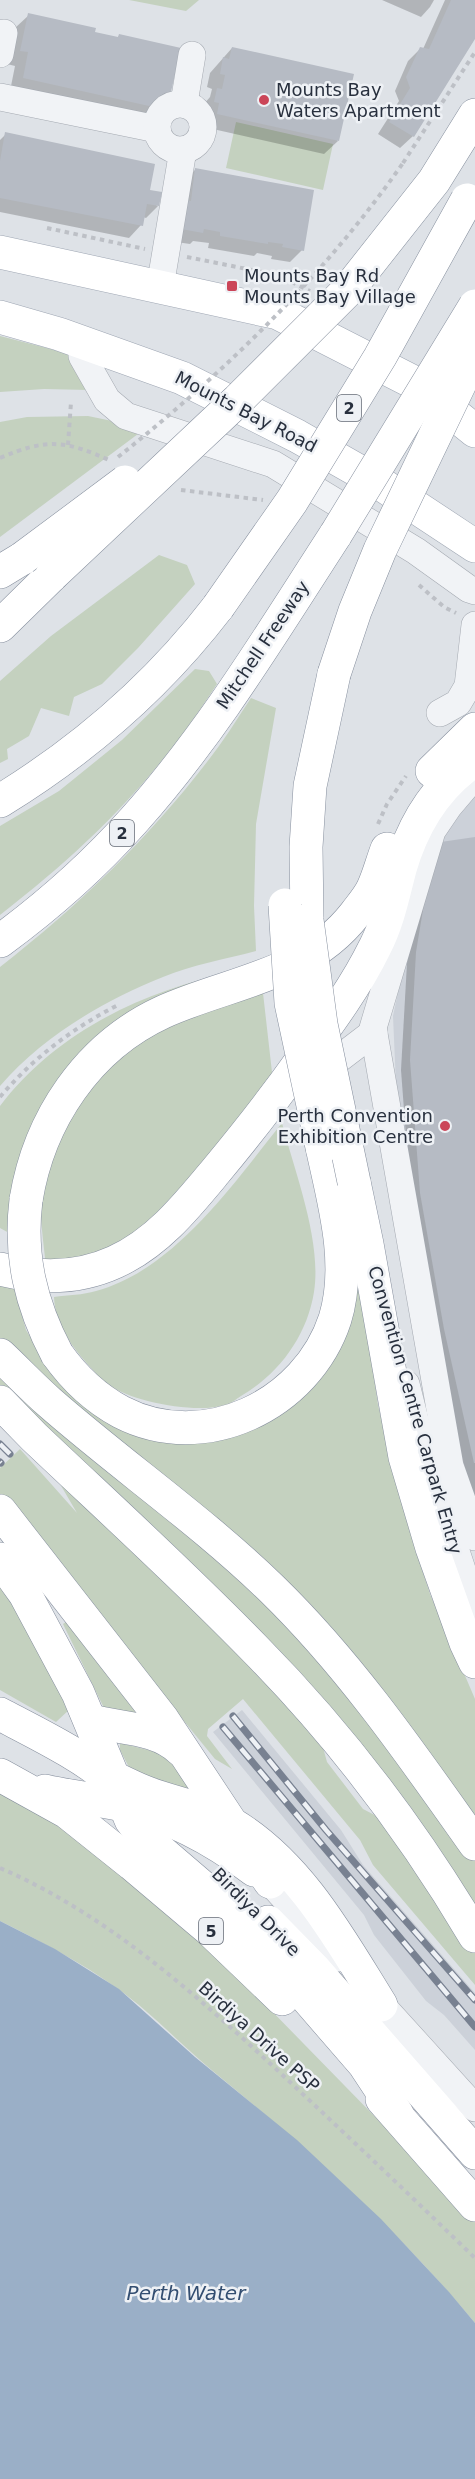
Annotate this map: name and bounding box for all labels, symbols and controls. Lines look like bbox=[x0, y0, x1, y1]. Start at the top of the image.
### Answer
place label: Mounts Bay Waters Apartment bbox=[276, 79, 441, 121]
marker: Mounts Bay Waters Apartment bbox=[257, 93, 271, 107]
place label: Mounts Bay Rd Mounts Bay Village bbox=[244, 265, 416, 307]
marker: Mounts Bay Rd Mounts Bay Village bbox=[225, 279, 239, 293]
street label: Mounts Bay Road bbox=[172, 367, 321, 456]
road number: 2 bbox=[337, 395, 361, 421]
street label: Mitchell Freeway bbox=[212, 576, 314, 713]
road number: 2 bbox=[110, 820, 134, 846]
place label: Perth Convention Exhibition Centre bbox=[278, 1105, 433, 1147]
marker: Perth Convention Exhibition Centre bbox=[438, 1119, 452, 1133]
street label: Convention Centre Carpark Entry bbox=[364, 1263, 467, 1557]
street label: Birdiya Drive bbox=[208, 1863, 305, 1960]
road number: 5 bbox=[199, 1918, 223, 1944]
street label: Birdiya Drive PSP bbox=[195, 1977, 324, 2096]
water label: Perth Water bbox=[127, 2281, 247, 2305]

